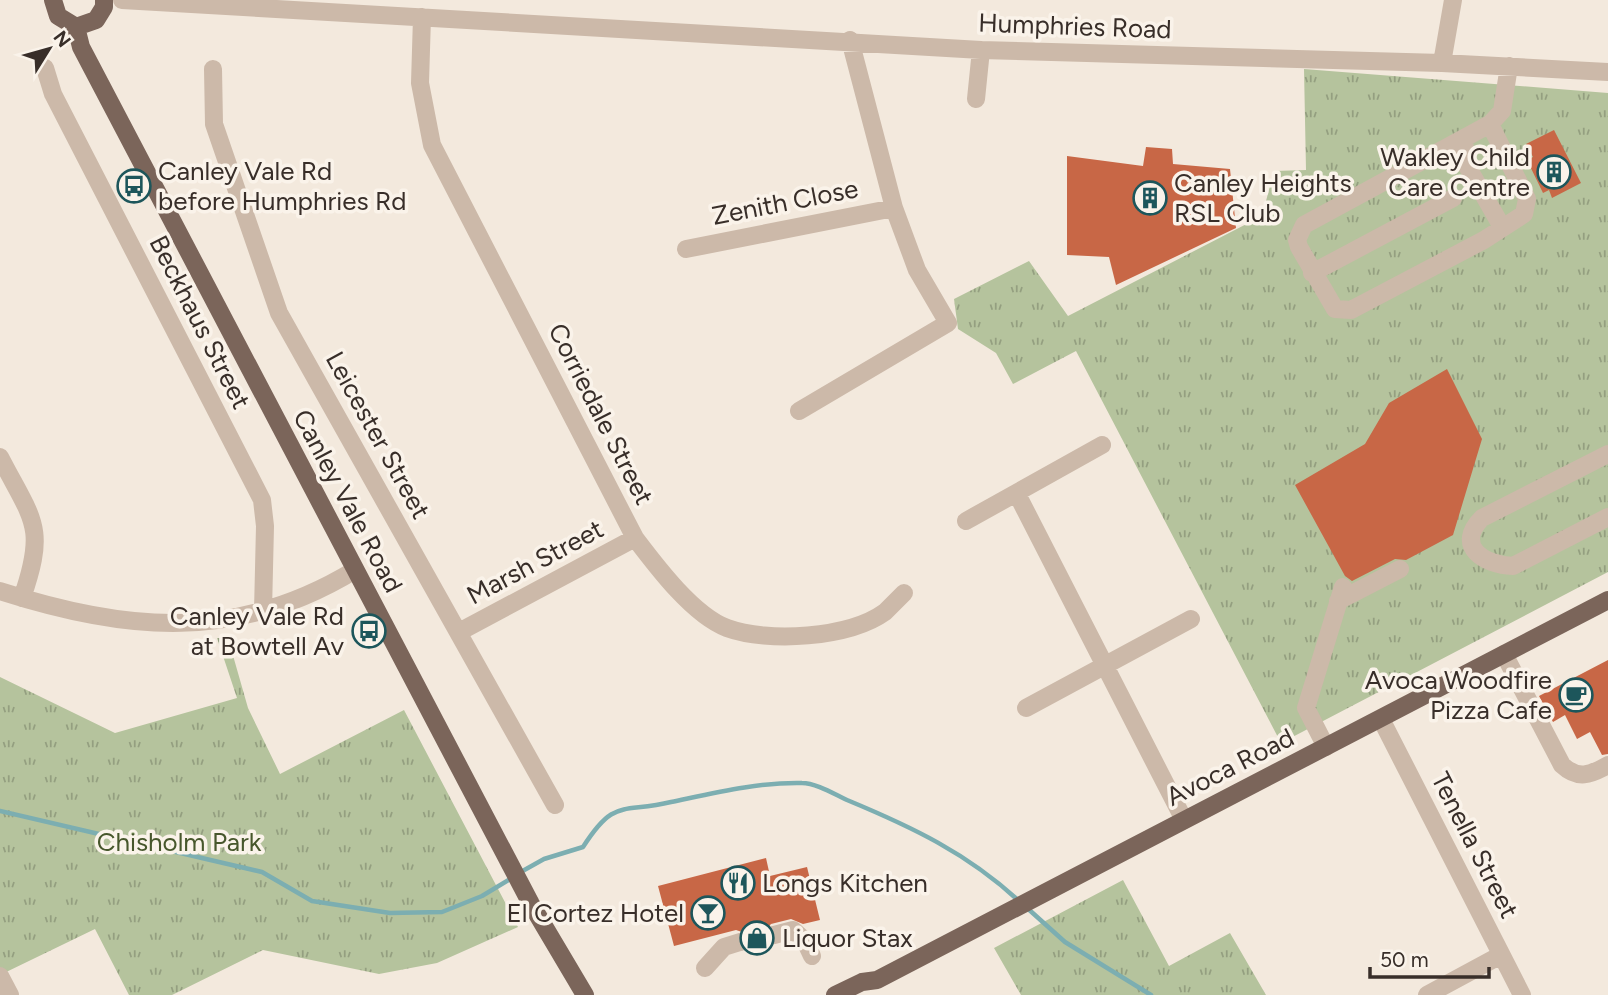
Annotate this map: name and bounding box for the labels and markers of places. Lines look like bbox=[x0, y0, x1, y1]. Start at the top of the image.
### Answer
place label: Wakley Child Care Centre bbox=[1380, 141, 1530, 203]
building icon: Wakley Child Care Centre bbox=[1535, 153, 1573, 191]
place label: Canley Vale Rd before Humphries Rd bbox=[158, 155, 407, 217]
bus stop icon: Canley Vale Rd before Humphries Rd bbox=[115, 167, 153, 205]
place label: Canley Heights RSL Club bbox=[1174, 167, 1352, 229]
building icon: Canley Heights RSL Club bbox=[1131, 179, 1169, 217]
place label: Canley Vale Rd at Bowtell Av bbox=[170, 600, 344, 662]
bus stop icon: Canley Vale Rd at Bowtell Av bbox=[350, 612, 388, 650]
place label: Avoca Woodfire Pizza Cafe bbox=[1365, 664, 1552, 726]
cafe icon: Avoca Woodfire Pizza Cafe bbox=[1557, 676, 1595, 714]
restaurant icon: Longs Kitchen bbox=[719, 864, 757, 902]
place label: Longs Kitchen bbox=[762, 867, 928, 899]
bar icon: El Cortez Hotel bbox=[689, 894, 727, 932]
place label: El Cortez Hotel bbox=[506, 897, 684, 929]
shop icon: Liquor Stax bbox=[738, 919, 776, 957]
place label: Liquor Stax bbox=[782, 922, 913, 954]

